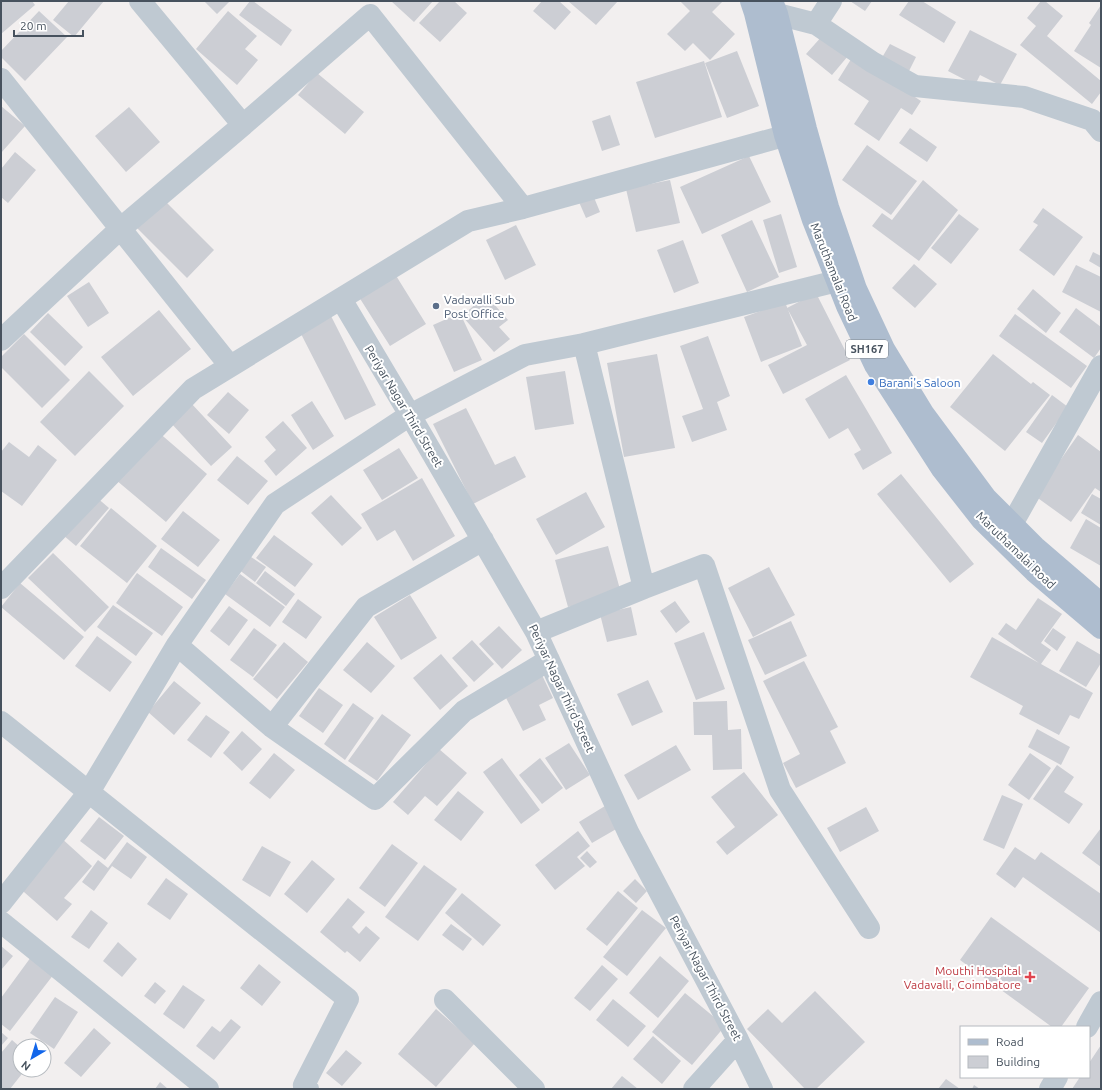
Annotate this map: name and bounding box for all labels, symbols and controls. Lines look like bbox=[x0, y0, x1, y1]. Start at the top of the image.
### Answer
scale bar bbox=[14, 12, 83, 38]
text: 20 m bbox=[20, 19, 47, 32]
street label: Maruthamalai Road bbox=[808, 221, 860, 323]
place label: Vadavalli Sub Post Office bbox=[444, 293, 515, 320]
marker: Vadavalli Sub Post Office bbox=[431, 301, 441, 311]
road number: SH167 bbox=[846, 340, 888, 358]
street label: Periyar Nagar Third Street bbox=[362, 343, 446, 469]
place label: Barani's Saloon bbox=[879, 376, 961, 389]
marker: Barani's Saloon bbox=[866, 377, 876, 387]
street label: Maruthamalai Road bbox=[974, 509, 1058, 591]
street label: Periyar Nagar Third Street bbox=[527, 622, 598, 754]
street label: Periyar Nagar Third Street bbox=[667, 913, 745, 1043]
place label: Mouthi Hospital Vadavalli, Coimbatore bbox=[904, 964, 1021, 991]
marker: Mouthi Hospital Vadavalli, Coimbatore bbox=[1024, 971, 1036, 983]
legend bbox=[960, 1026, 1090, 1078]
text: Road bbox=[996, 1035, 1024, 1048]
north arrow bbox=[12, 1038, 52, 1078]
text: Building bbox=[996, 1055, 1040, 1068]
text: N bbox=[19, 1059, 33, 1073]

